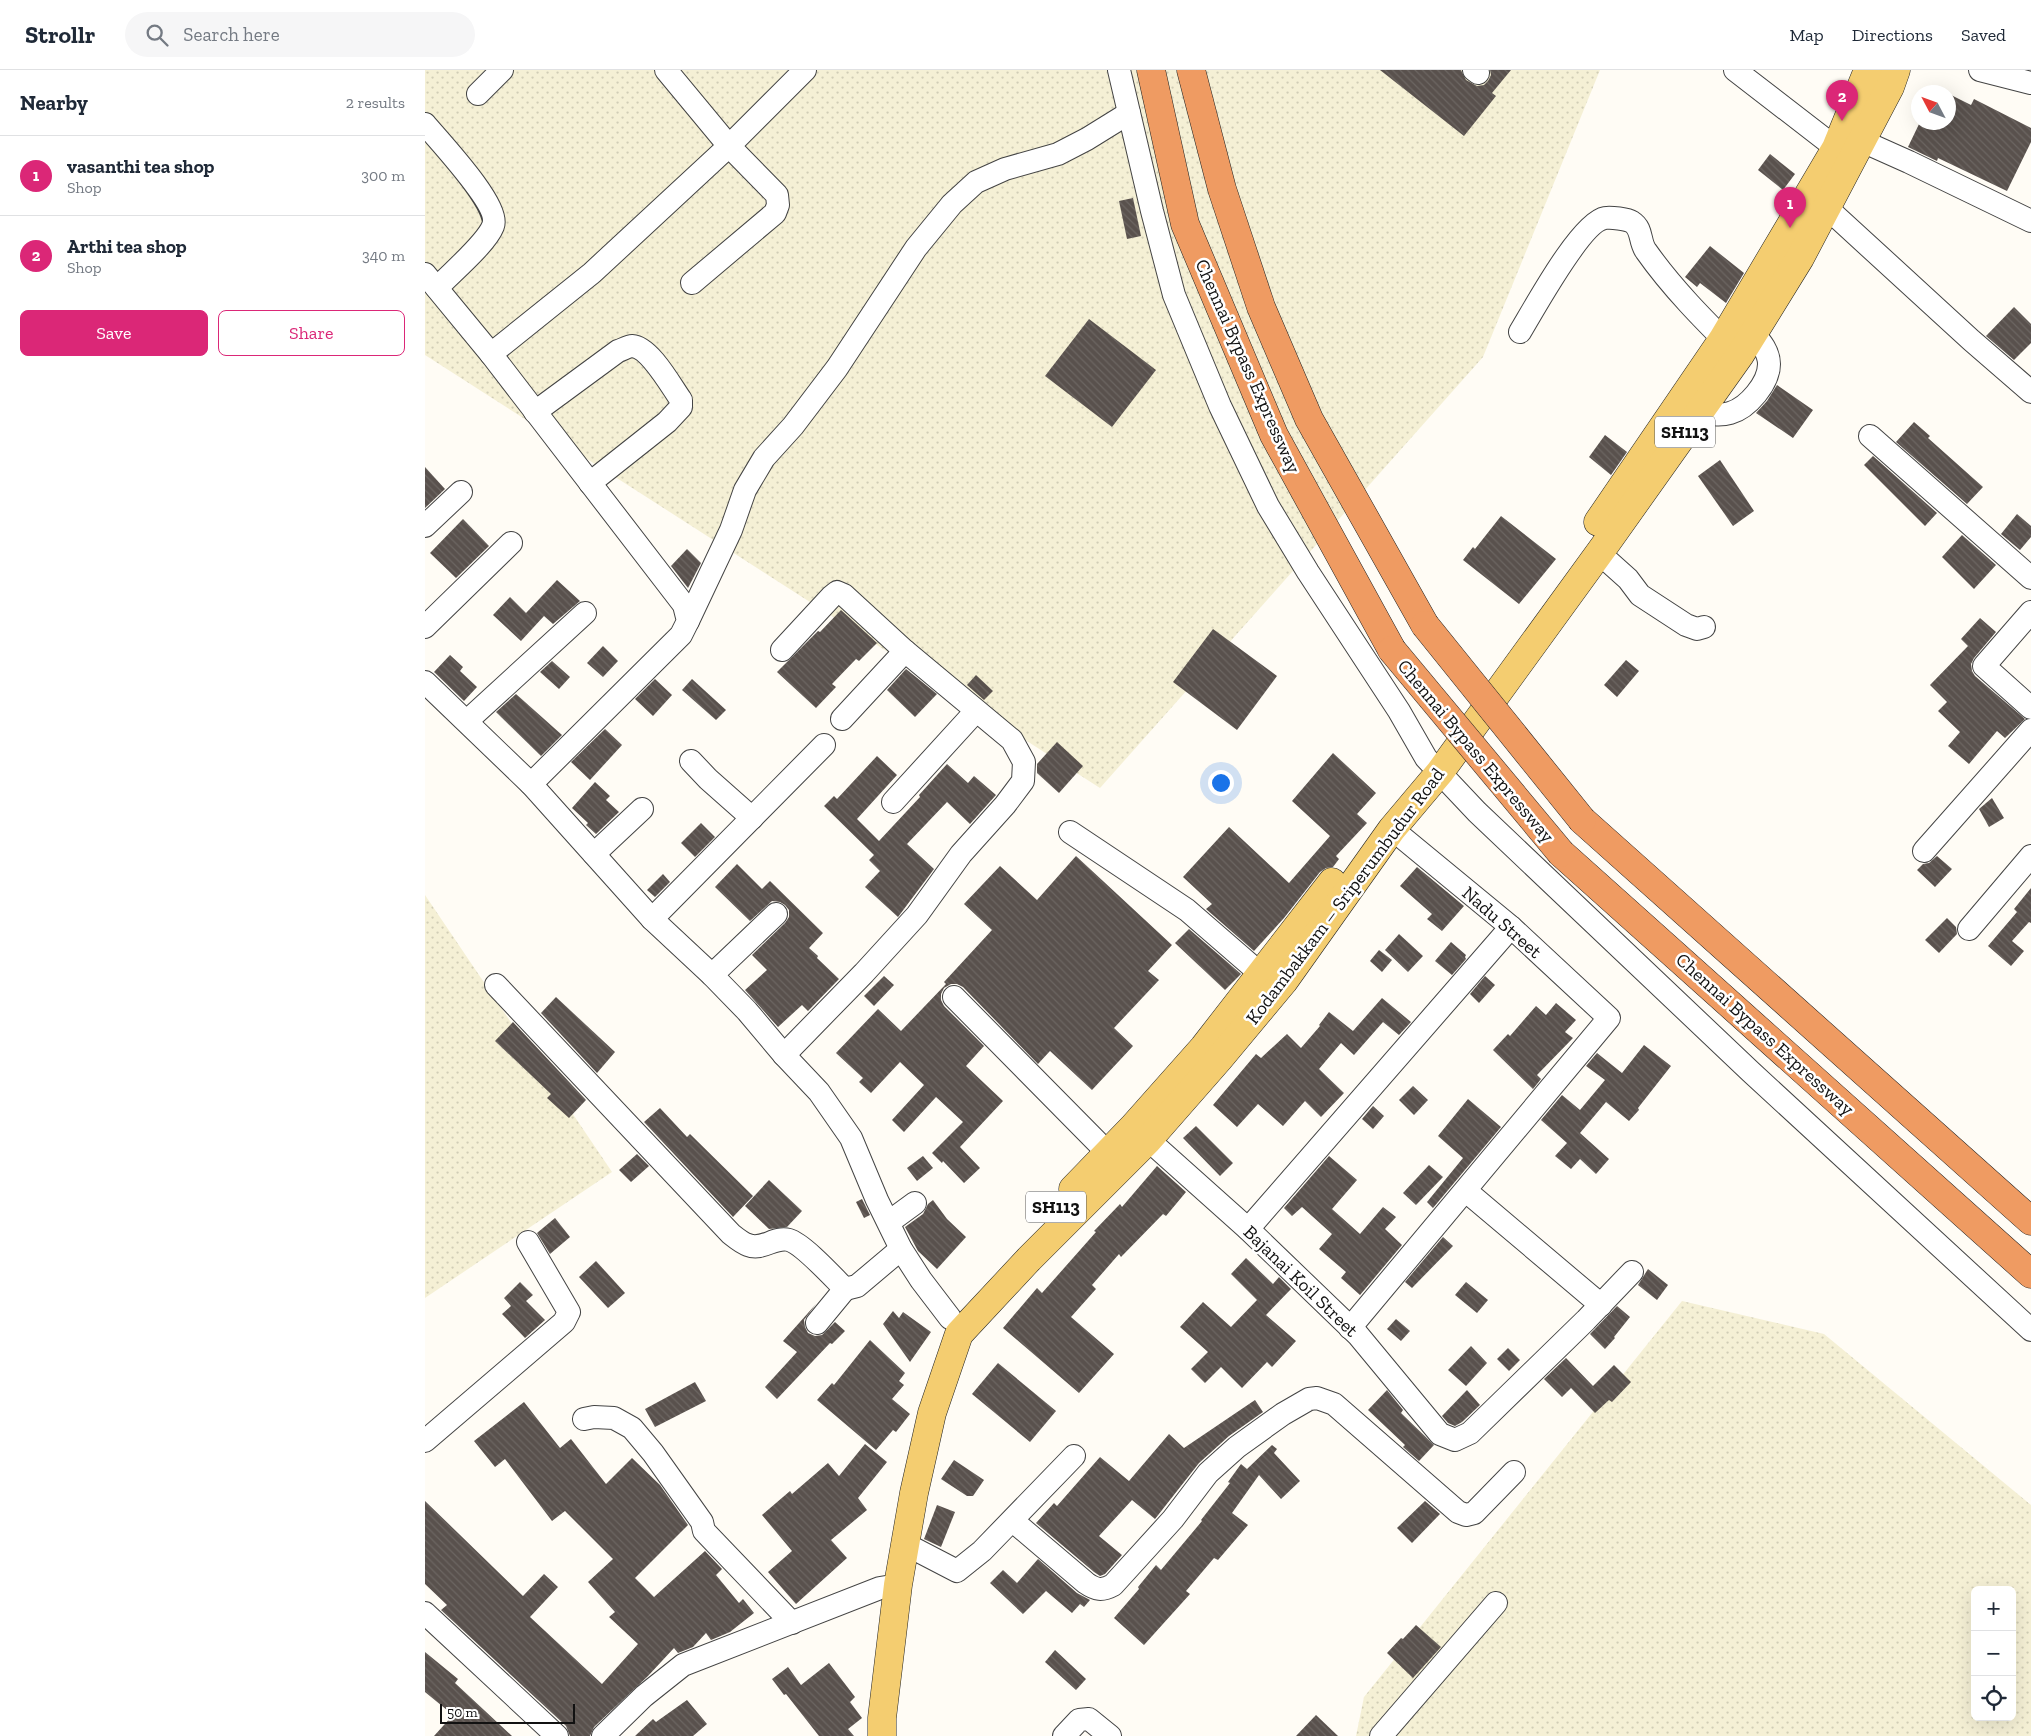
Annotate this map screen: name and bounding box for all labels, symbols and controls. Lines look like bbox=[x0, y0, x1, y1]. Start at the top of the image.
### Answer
search box bbox=[125, 12, 475, 57]
text: Strollr bbox=[25, 20, 95, 49]
icon: search bbox=[143, 21, 171, 49]
text: Search here bbox=[183, 23, 280, 46]
text: Map bbox=[1789, 24, 1824, 46]
text: Directions bbox=[1852, 24, 1933, 46]
text: Saved bbox=[1961, 24, 2006, 46]
pin: 2 bbox=[1826, 80, 1858, 121]
north arrow bbox=[1911, 85, 1956, 130]
text: Nearby bbox=[20, 90, 88, 115]
text: 2 results bbox=[346, 93, 405, 112]
text: vasanthi tea shop bbox=[67, 155, 214, 178]
text: 1 bbox=[33, 166, 39, 185]
text: 300 m bbox=[361, 166, 405, 185]
text: Shop bbox=[67, 178, 102, 197]
pin: 1 bbox=[1774, 187, 1806, 228]
text: Arthi tea shop bbox=[67, 235, 187, 258]
text: 2 bbox=[32, 246, 40, 265]
text: 340 m bbox=[362, 246, 405, 265]
street label: Chennai Bypass Expressway bbox=[1190, 255, 1306, 477]
text: Shop bbox=[67, 258, 102, 277]
button: Save bbox=[20, 310, 208, 356]
button: Share bbox=[218, 310, 405, 356]
road number: SH113 bbox=[1655, 417, 1715, 448]
street label: Chennai Bypass Expressway bbox=[1393, 655, 1560, 847]
street label: Kodambakkam – Sriperumbudur Road bbox=[1241, 763, 1449, 1029]
your location bbox=[1208, 770, 1234, 796]
street label: Nadu Street bbox=[1457, 881, 1547, 963]
street label: Chennai Bypass Expressway bbox=[1671, 948, 1859, 1120]
road number: SH113 bbox=[1026, 1192, 1086, 1222]
street label: Bajanai Koil Street bbox=[1239, 1220, 1363, 1342]
map controls bbox=[1971, 1586, 2016, 1721]
button: + bbox=[1971, 1586, 2016, 1631]
button: − bbox=[1971, 1631, 2016, 1676]
button: locate bbox=[1971, 1676, 2016, 1721]
scale bar bbox=[440, 1701, 575, 1724]
text: 50 m bbox=[447, 1704, 478, 1721]

